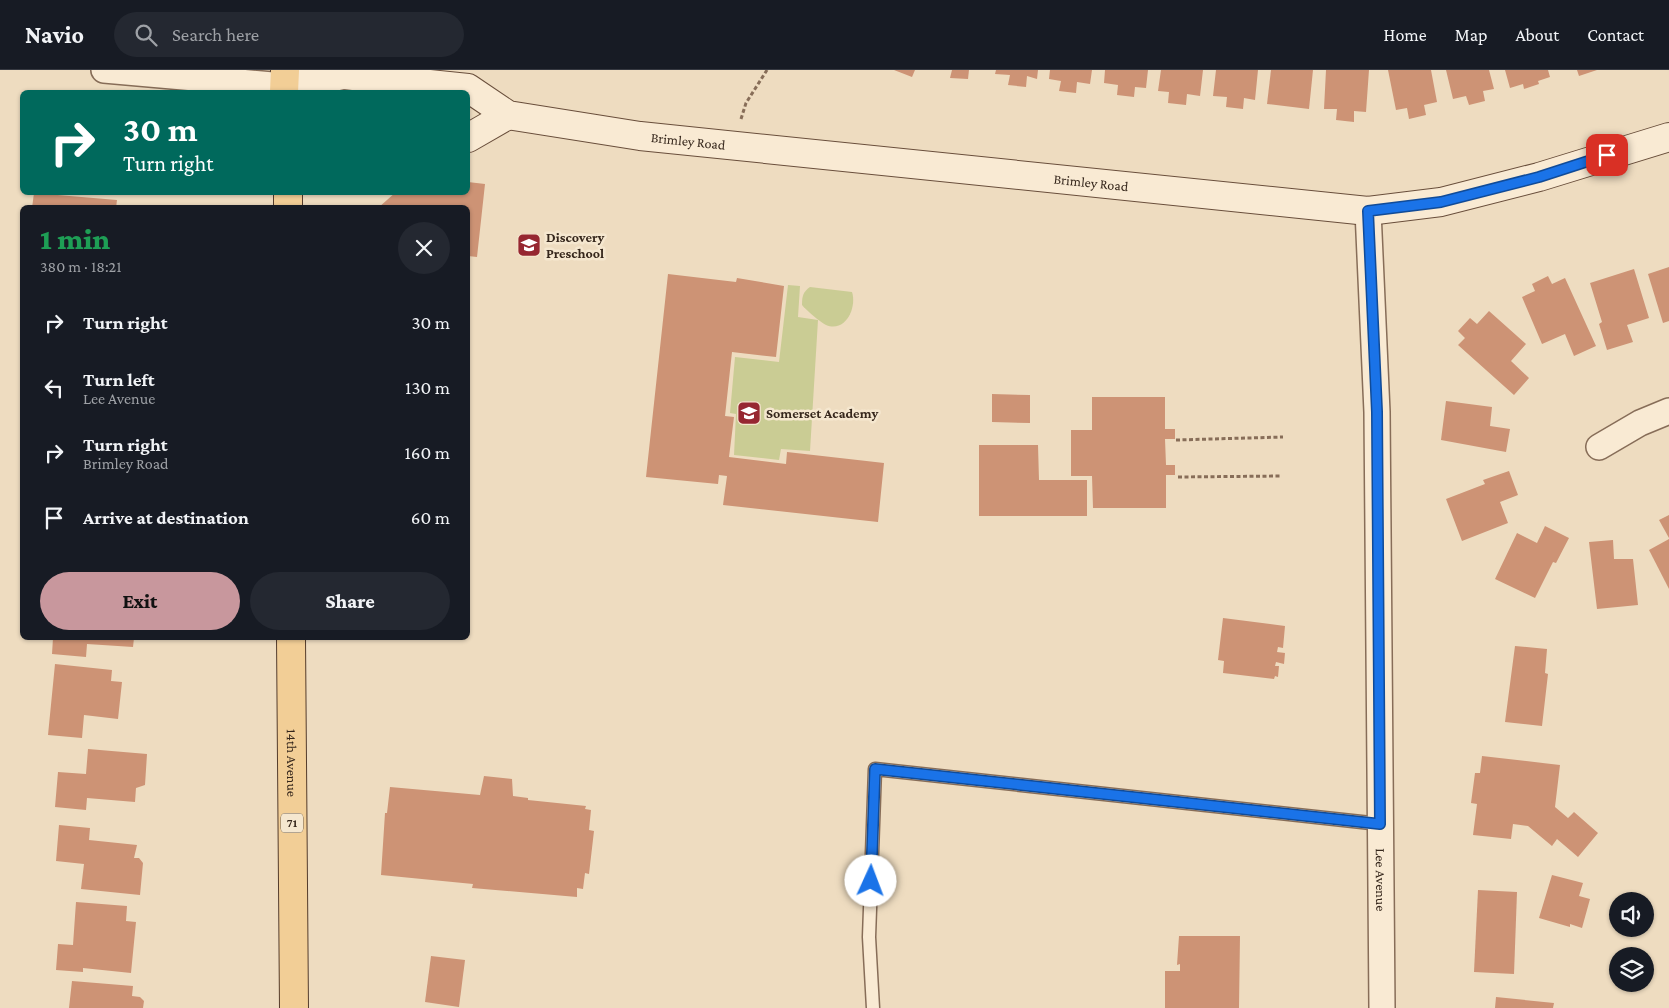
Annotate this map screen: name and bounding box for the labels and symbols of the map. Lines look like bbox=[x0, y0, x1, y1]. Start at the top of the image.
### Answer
street label: Brimley Road bbox=[650, 129, 727, 153]
pin bbox=[1586, 134, 1628, 176]
street label: Brimley Road bbox=[1053, 171, 1130, 194]
place label: Discovery Preschool bbox=[546, 229, 605, 261]
school or university icon: Discovery Preschool bbox=[516, 232, 542, 258]
school or university icon: Somerset Academy bbox=[736, 400, 762, 426]
place label: Somerset Academy bbox=[766, 405, 878, 421]
street label: 14th Avenue bbox=[284, 729, 300, 797]
road number: 71 bbox=[281, 814, 303, 832]
street label: Lee Avenue bbox=[1373, 848, 1389, 911]
position arrow bbox=[844, 854, 896, 906]

